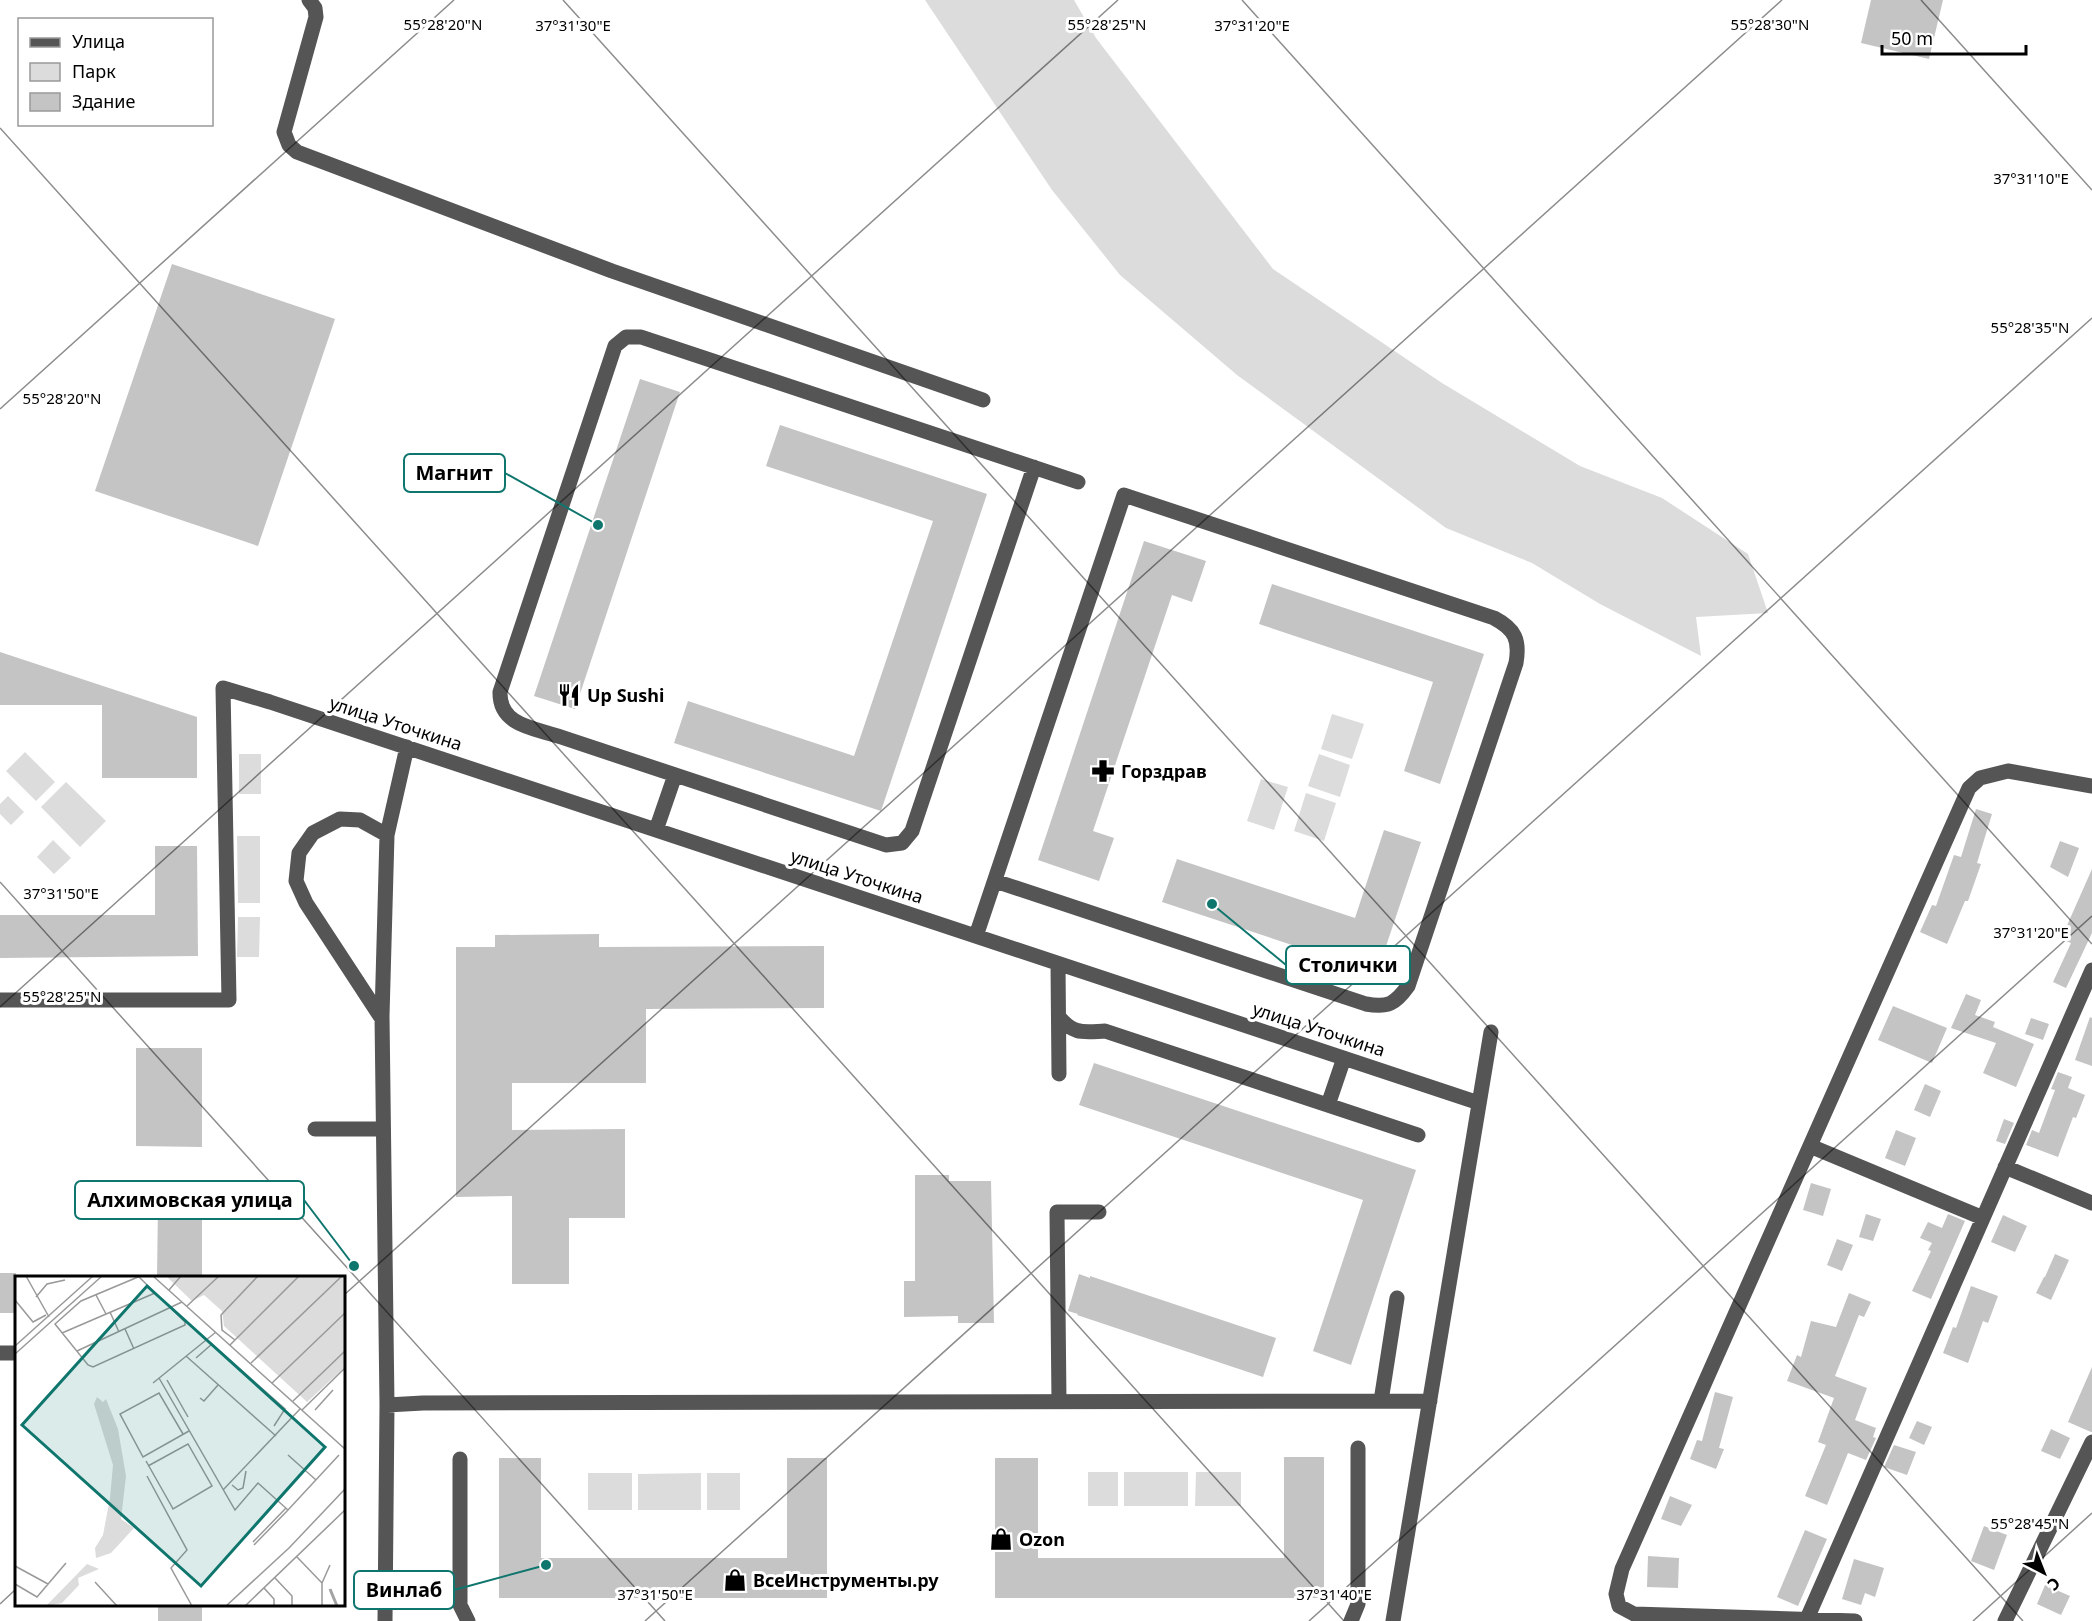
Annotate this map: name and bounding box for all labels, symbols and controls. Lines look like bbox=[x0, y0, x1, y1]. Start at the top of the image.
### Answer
text: 55°28'20"N bbox=[404, 14, 482, 34]
text: 55°28'25"N bbox=[1068, 14, 1146, 34]
text: 55°28'30"N bbox=[1731, 14, 1809, 34]
text: 37°31'30"E bbox=[535, 15, 611, 35]
text: 37°31'20"E bbox=[1214, 15, 1290, 35]
legend bbox=[18, 18, 213, 126]
scale bar bbox=[1882, 18, 2026, 56]
text: 50 m bbox=[1891, 26, 1933, 50]
text: Улица bbox=[72, 29, 125, 53]
text: Парк bbox=[72, 59, 116, 83]
text: Здание bbox=[72, 89, 136, 113]
text: 37°31'10"E bbox=[1993, 168, 2069, 188]
text: 55°28'35"N bbox=[1991, 317, 2069, 337]
text: 55°28'20"N bbox=[23, 388, 101, 408]
callout: Магнит bbox=[404, 454, 505, 492]
text: Магнит bbox=[416, 459, 492, 486]
restaurant icon: Up Sushi bbox=[556, 682, 582, 708]
place label: Up Sushi bbox=[587, 683, 664, 707]
street label: улица Уточкина bbox=[327, 690, 465, 756]
pharmacy icon: Горздрав bbox=[1090, 758, 1116, 784]
place label: Горздрав bbox=[1121, 759, 1207, 783]
street label: улица Уточкина bbox=[788, 843, 926, 909]
text: 37°31'50"E bbox=[23, 883, 99, 903]
text: 37°31'20"E bbox=[1993, 922, 2069, 942]
callout: Столички bbox=[1286, 946, 1410, 984]
text: Столички bbox=[1298, 951, 1398, 978]
text: 55°28'25"N bbox=[23, 986, 101, 1006]
street label: улица Уточкина bbox=[1250, 996, 1388, 1062]
callout: Алхимовская улица bbox=[75, 1181, 304, 1219]
text: Алхимовская улица bbox=[87, 1186, 293, 1213]
inset map bbox=[15, 1276, 345, 1606]
text: 55°28'45"N bbox=[1991, 1513, 2069, 1533]
shop icon: Ozon bbox=[988, 1526, 1014, 1552]
place label: Ozon bbox=[1019, 1527, 1065, 1551]
north arrow bbox=[2014, 1543, 2074, 1603]
shop icon: ВсеИнструменты.ру bbox=[722, 1567, 748, 1593]
place label: ВсеИнструменты.ру bbox=[753, 1568, 939, 1592]
callout: Винлаб bbox=[354, 1571, 454, 1609]
text: С bbox=[2043, 1573, 2065, 1596]
text: Винлаб bbox=[366, 1576, 442, 1603]
text: 37°31'50"E bbox=[617, 1584, 693, 1604]
text: 37°31'40"E bbox=[1296, 1584, 1372, 1604]

